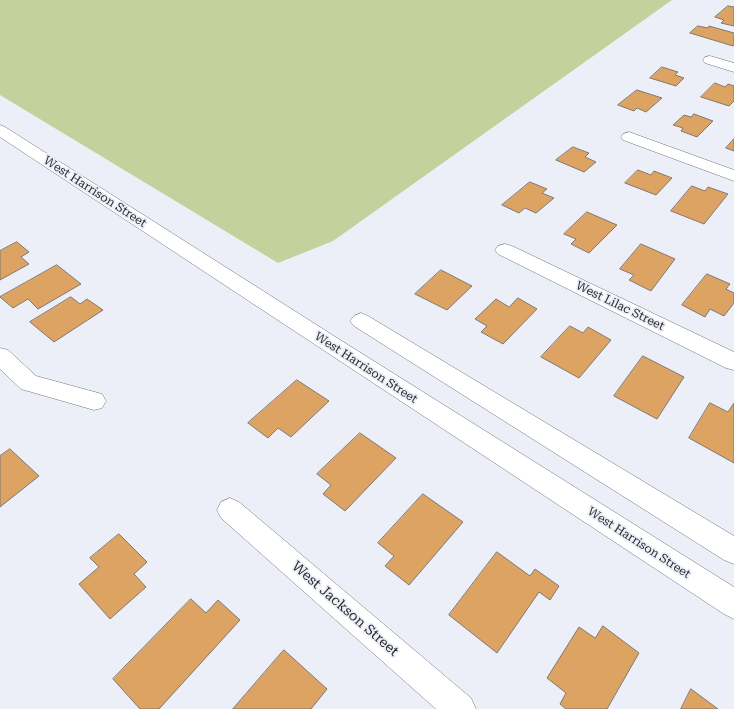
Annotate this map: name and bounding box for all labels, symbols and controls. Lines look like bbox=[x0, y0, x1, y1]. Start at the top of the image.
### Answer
street label: West Harrison Street bbox=[41, 153, 149, 231]
street label: West Lilac Street bbox=[573, 278, 667, 334]
street label: West Harrison Street bbox=[312, 329, 420, 407]
street label: West Harrison Street bbox=[585, 504, 693, 582]
street label: West Jackson Street bbox=[288, 558, 402, 660]

